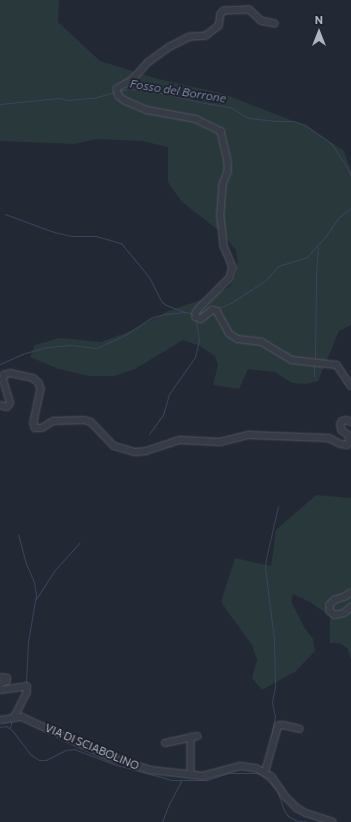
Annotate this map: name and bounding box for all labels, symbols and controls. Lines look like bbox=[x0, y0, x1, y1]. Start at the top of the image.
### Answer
north arrow bbox=[299, 12, 339, 52]
text: N bbox=[315, 13, 323, 26]
water label: Fosso del Borrone bbox=[129, 76, 227, 106]
street label: VIA DI SCIABOLINO bbox=[43, 721, 141, 773]

